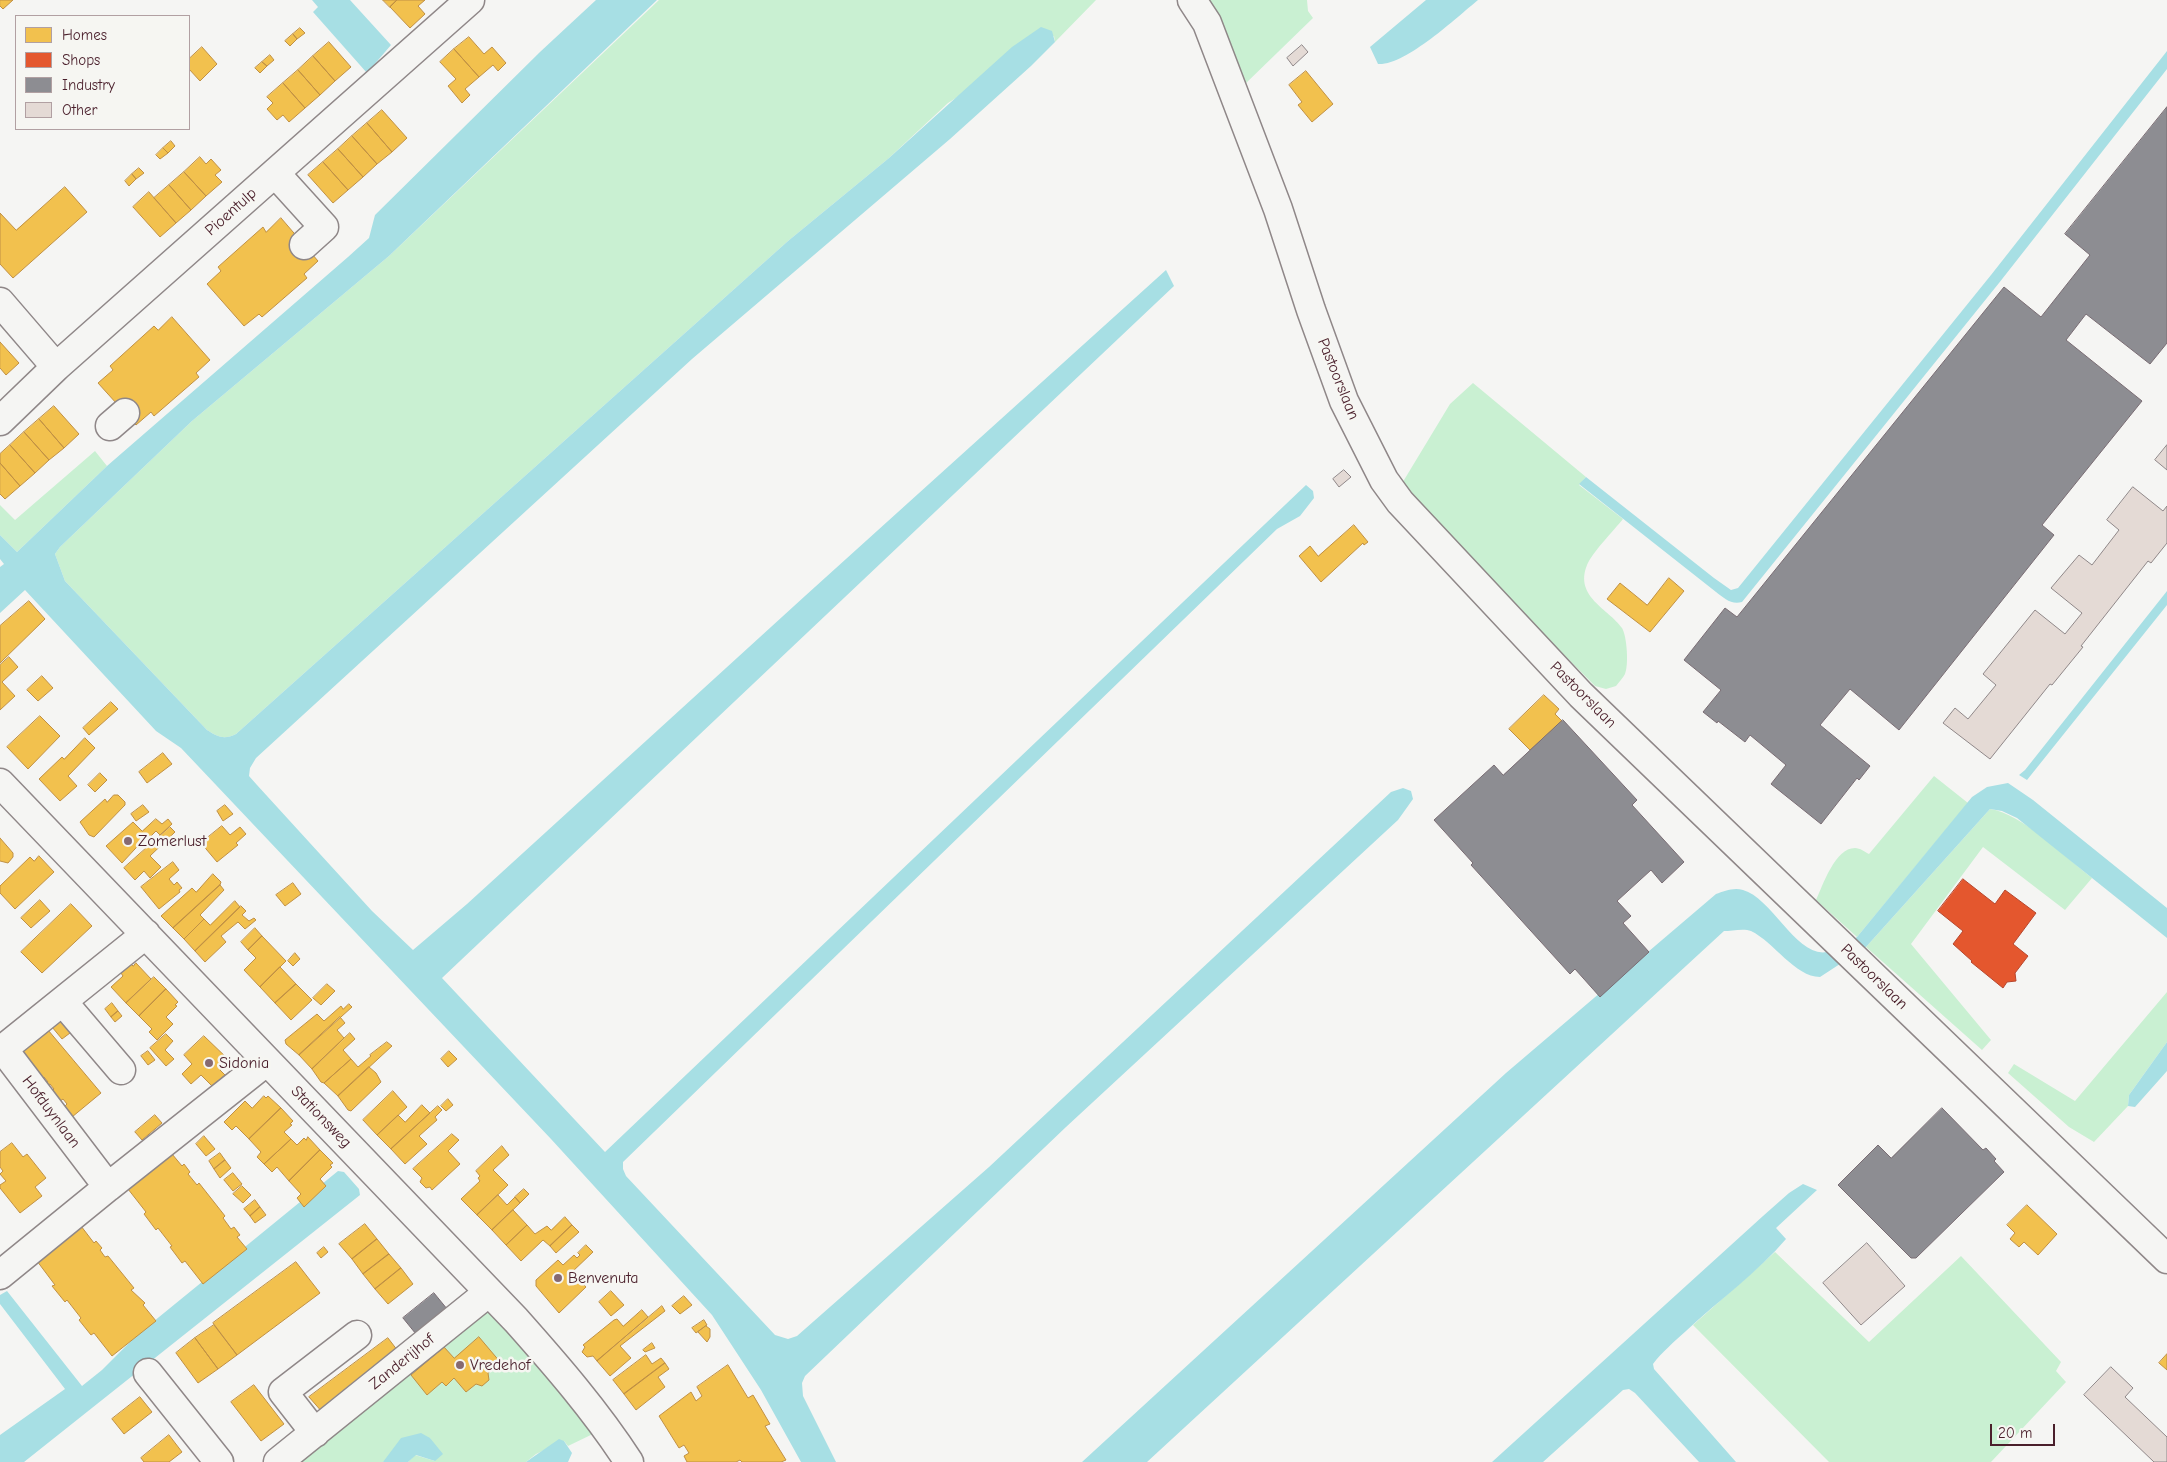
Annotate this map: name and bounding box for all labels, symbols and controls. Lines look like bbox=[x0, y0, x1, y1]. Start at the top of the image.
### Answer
legend bbox=[15, 15, 190, 130]
text: Homes bbox=[62, 26, 107, 44]
text: Shops bbox=[62, 51, 100, 69]
text: Industry bbox=[62, 76, 115, 94]
text: Other bbox=[62, 101, 97, 119]
street label: Pioentulp bbox=[201, 184, 261, 240]
street label: Pastoorslaan bbox=[1313, 335, 1363, 423]
street label: Pastoorslaan bbox=[1546, 658, 1620, 732]
place label: Zomerlust bbox=[138, 831, 206, 851]
marker: Zomerlust bbox=[122, 835, 134, 847]
street label: Pastoorslaan bbox=[1836, 940, 1912, 1014]
place label: Sidonia bbox=[219, 1053, 269, 1073]
marker: Sidonia bbox=[203, 1057, 215, 1069]
street label: Hofduynlaan bbox=[18, 1072, 84, 1152]
street label: Stationsweg bbox=[287, 1082, 355, 1152]
place label: Benvenuta bbox=[568, 1268, 639, 1288]
marker: Benvenuta bbox=[552, 1272, 564, 1284]
street label: Zanderijhof bbox=[366, 1330, 438, 1394]
place label: Vredehof bbox=[470, 1355, 531, 1375]
marker: Vredehof bbox=[454, 1359, 466, 1371]
scale bar bbox=[1992, 1414, 2057, 1446]
text: 20 m bbox=[1998, 1424, 2032, 1442]

